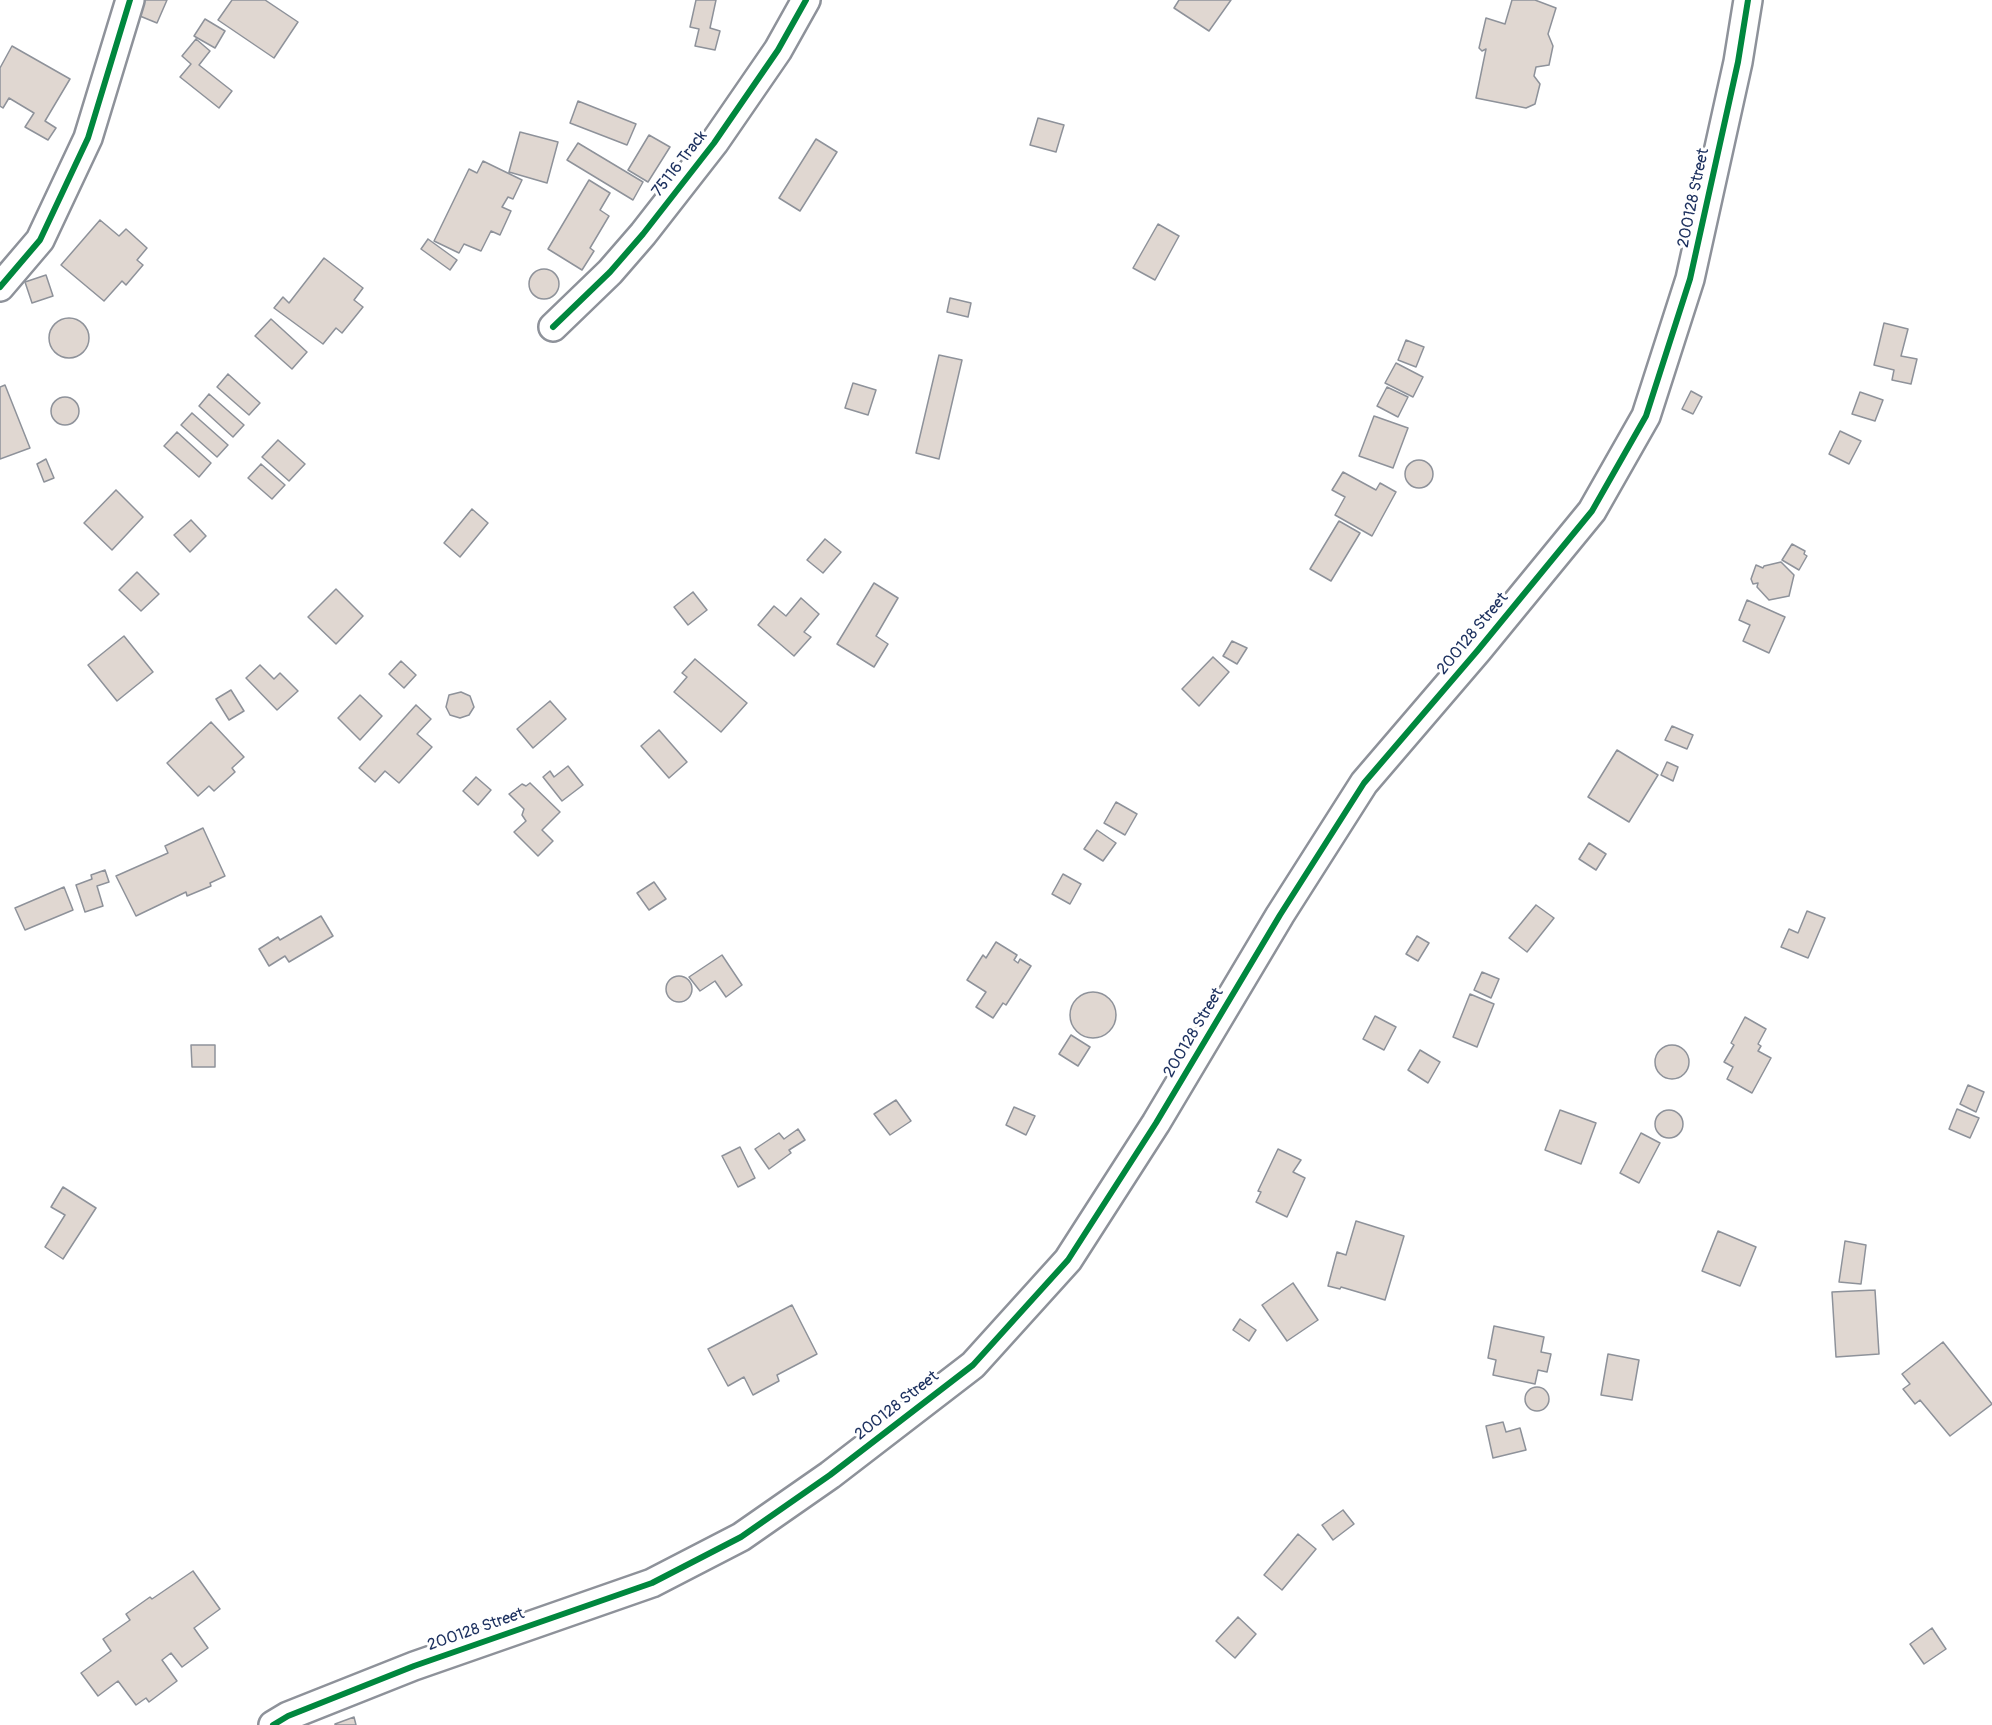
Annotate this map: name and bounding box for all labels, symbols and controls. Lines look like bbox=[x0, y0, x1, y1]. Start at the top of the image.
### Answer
street label: 75116 Track bbox=[648, 127, 712, 201]
street label: 200128 Street bbox=[1674, 147, 1714, 249]
street label: 200128 Street bbox=[1433, 589, 1513, 679]
street label: 200128 Street bbox=[1160, 985, 1228, 1081]
street label: 200128 Street bbox=[851, 1367, 943, 1445]
street label: 200128 Street bbox=[425, 1604, 527, 1656]

